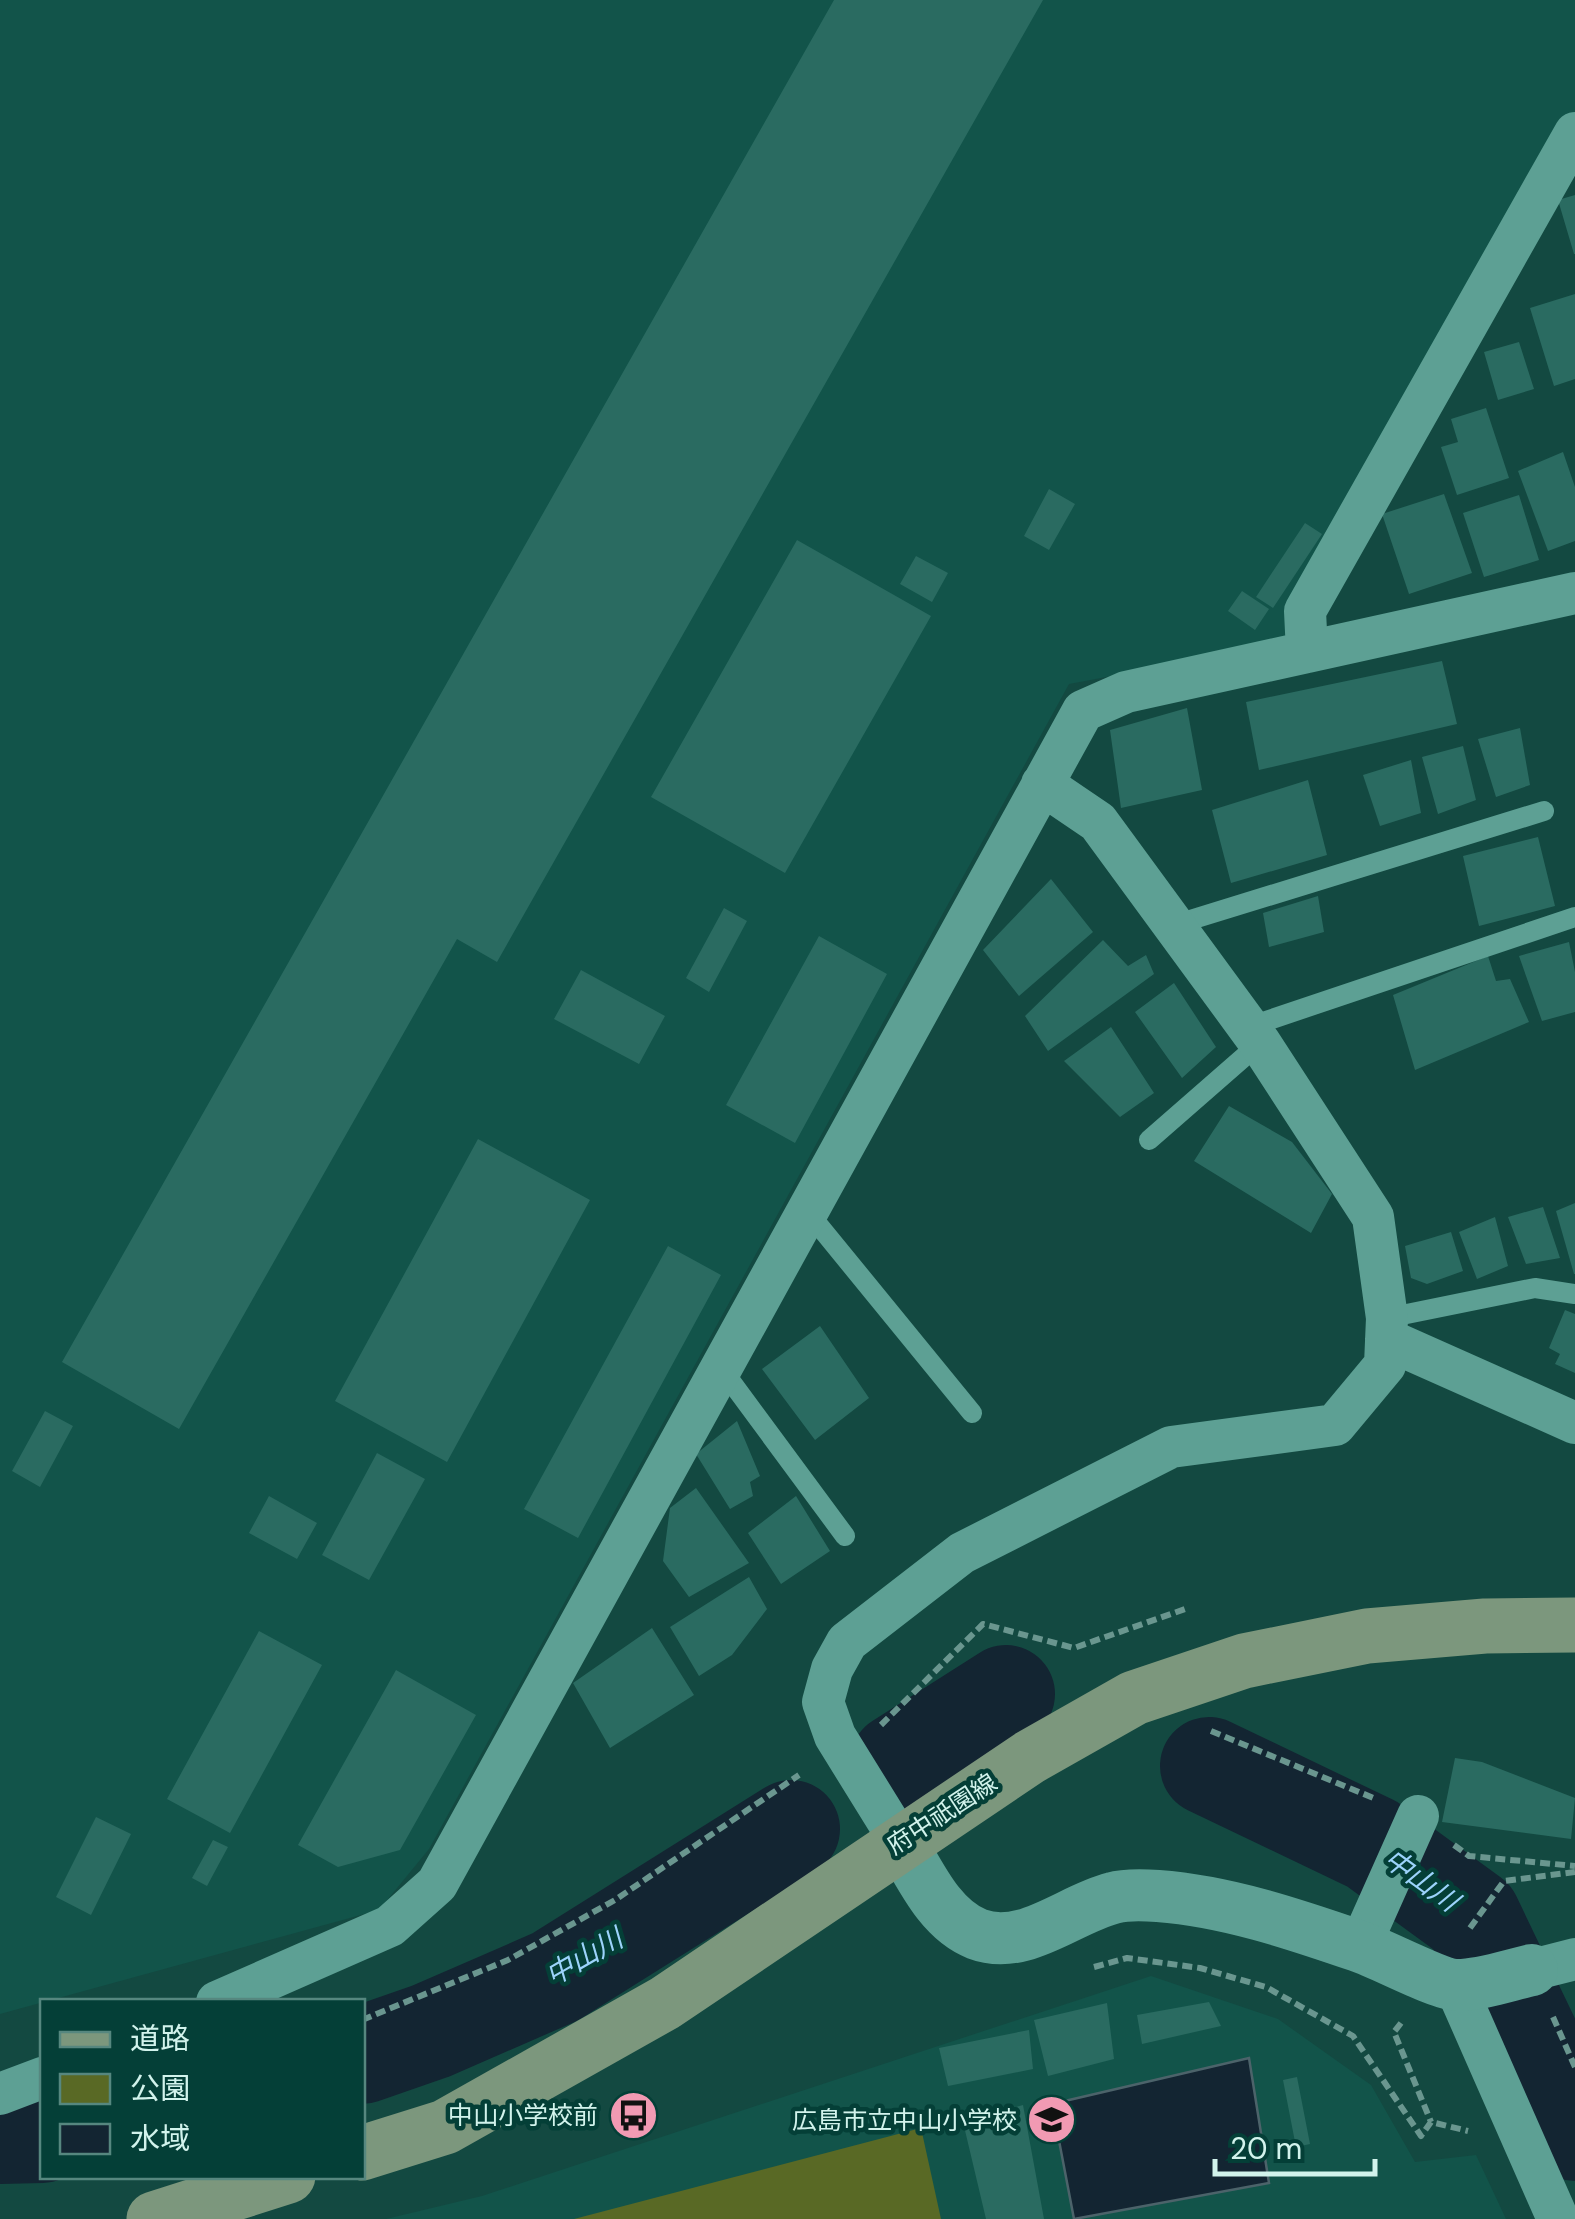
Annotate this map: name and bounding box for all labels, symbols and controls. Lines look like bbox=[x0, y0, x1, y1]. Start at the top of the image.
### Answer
street label: 府中祇園線 bbox=[881, 1766, 1003, 1862]
water label: 中山川 bbox=[1376, 1840, 1468, 1921]
water label: 中山川 bbox=[538, 1918, 632, 1994]
legend bbox=[40, 1999, 365, 2179]
text: 道路 bbox=[130, 2019, 190, 2058]
text: 公園 bbox=[130, 2069, 190, 2108]
bus stop icon: 中山小学校前 bbox=[607, 2089, 659, 2141]
school or university icon: 広島市立中山小学校 bbox=[1026, 2094, 1078, 2146]
place label: 中山小学校前 bbox=[448, 2099, 598, 2132]
place label: 広島市立中山小学校 bbox=[792, 2104, 1017, 2137]
scale bar bbox=[1215, 2114, 1375, 2176]
text: 水域 bbox=[130, 2119, 190, 2158]
text: 20 m bbox=[1230, 2129, 1302, 2168]

